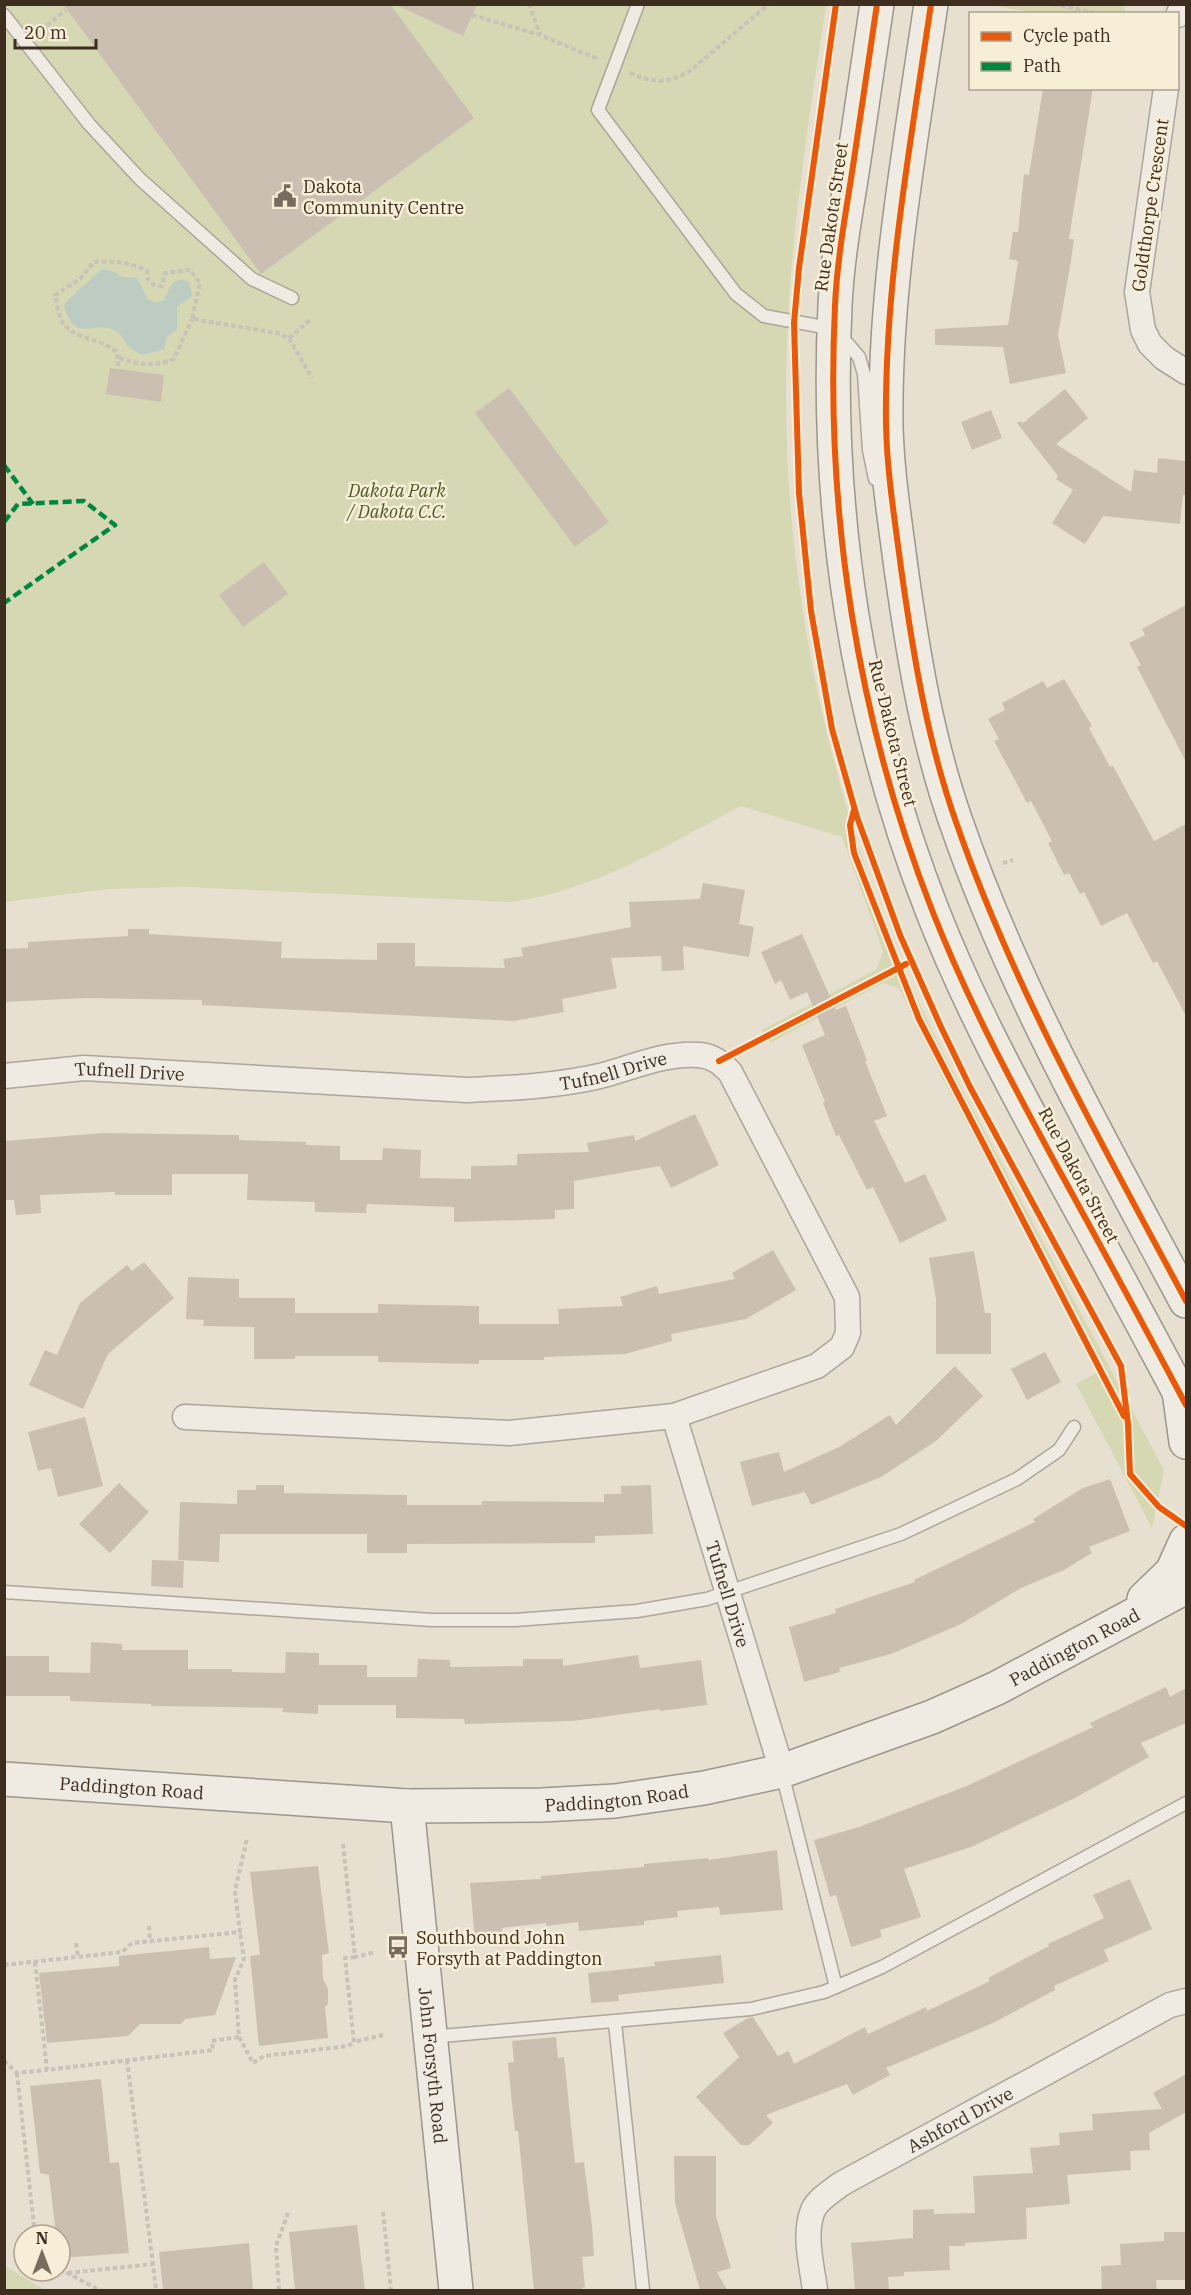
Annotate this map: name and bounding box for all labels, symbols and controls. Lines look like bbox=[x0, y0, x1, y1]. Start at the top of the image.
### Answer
scale bar bbox=[15, 12, 96, 50]
legend bbox=[969, 12, 1179, 90]
text: 20 m bbox=[24, 21, 67, 44]
text: Cycle path bbox=[1023, 24, 1111, 47]
text: Path bbox=[1023, 54, 1061, 77]
street label: Goldthorpe Crescent bbox=[1126, 117, 1174, 293]
street label: Rue Dakota Street bbox=[809, 141, 853, 293]
place label: Dakota Community Centre bbox=[303, 175, 464, 219]
public building icon: Dakota Community Centre bbox=[272, 183, 298, 209]
park label: Dakota Park / Dakota C.C. bbox=[346, 479, 446, 523]
street label: Rue Dakota Street bbox=[864, 657, 922, 809]
street label: Tufnell Drive bbox=[558, 1046, 669, 1095]
street label: Tufnell Drive bbox=[73, 1056, 185, 1085]
street label: Rue Dakota Street bbox=[1033, 1103, 1125, 1247]
street label: Tufnell Drive bbox=[701, 1538, 755, 1650]
street label: Paddington Road bbox=[1005, 1602, 1144, 1691]
street label: Paddington Road bbox=[59, 1771, 205, 1804]
street label: Paddington Road bbox=[544, 1779, 690, 1816]
place label: Southbound John Forsyth at Paddington bbox=[416, 1926, 603, 1970]
bus stop icon: Southbound John Forsyth at Paddington bbox=[385, 1934, 411, 1960]
street label: John Forsyth Road bbox=[414, 1986, 453, 2145]
street label: Ashford Drive bbox=[903, 2081, 1017, 2157]
north arrow bbox=[12, 2223, 72, 2283]
text: N bbox=[36, 2228, 48, 2248]

